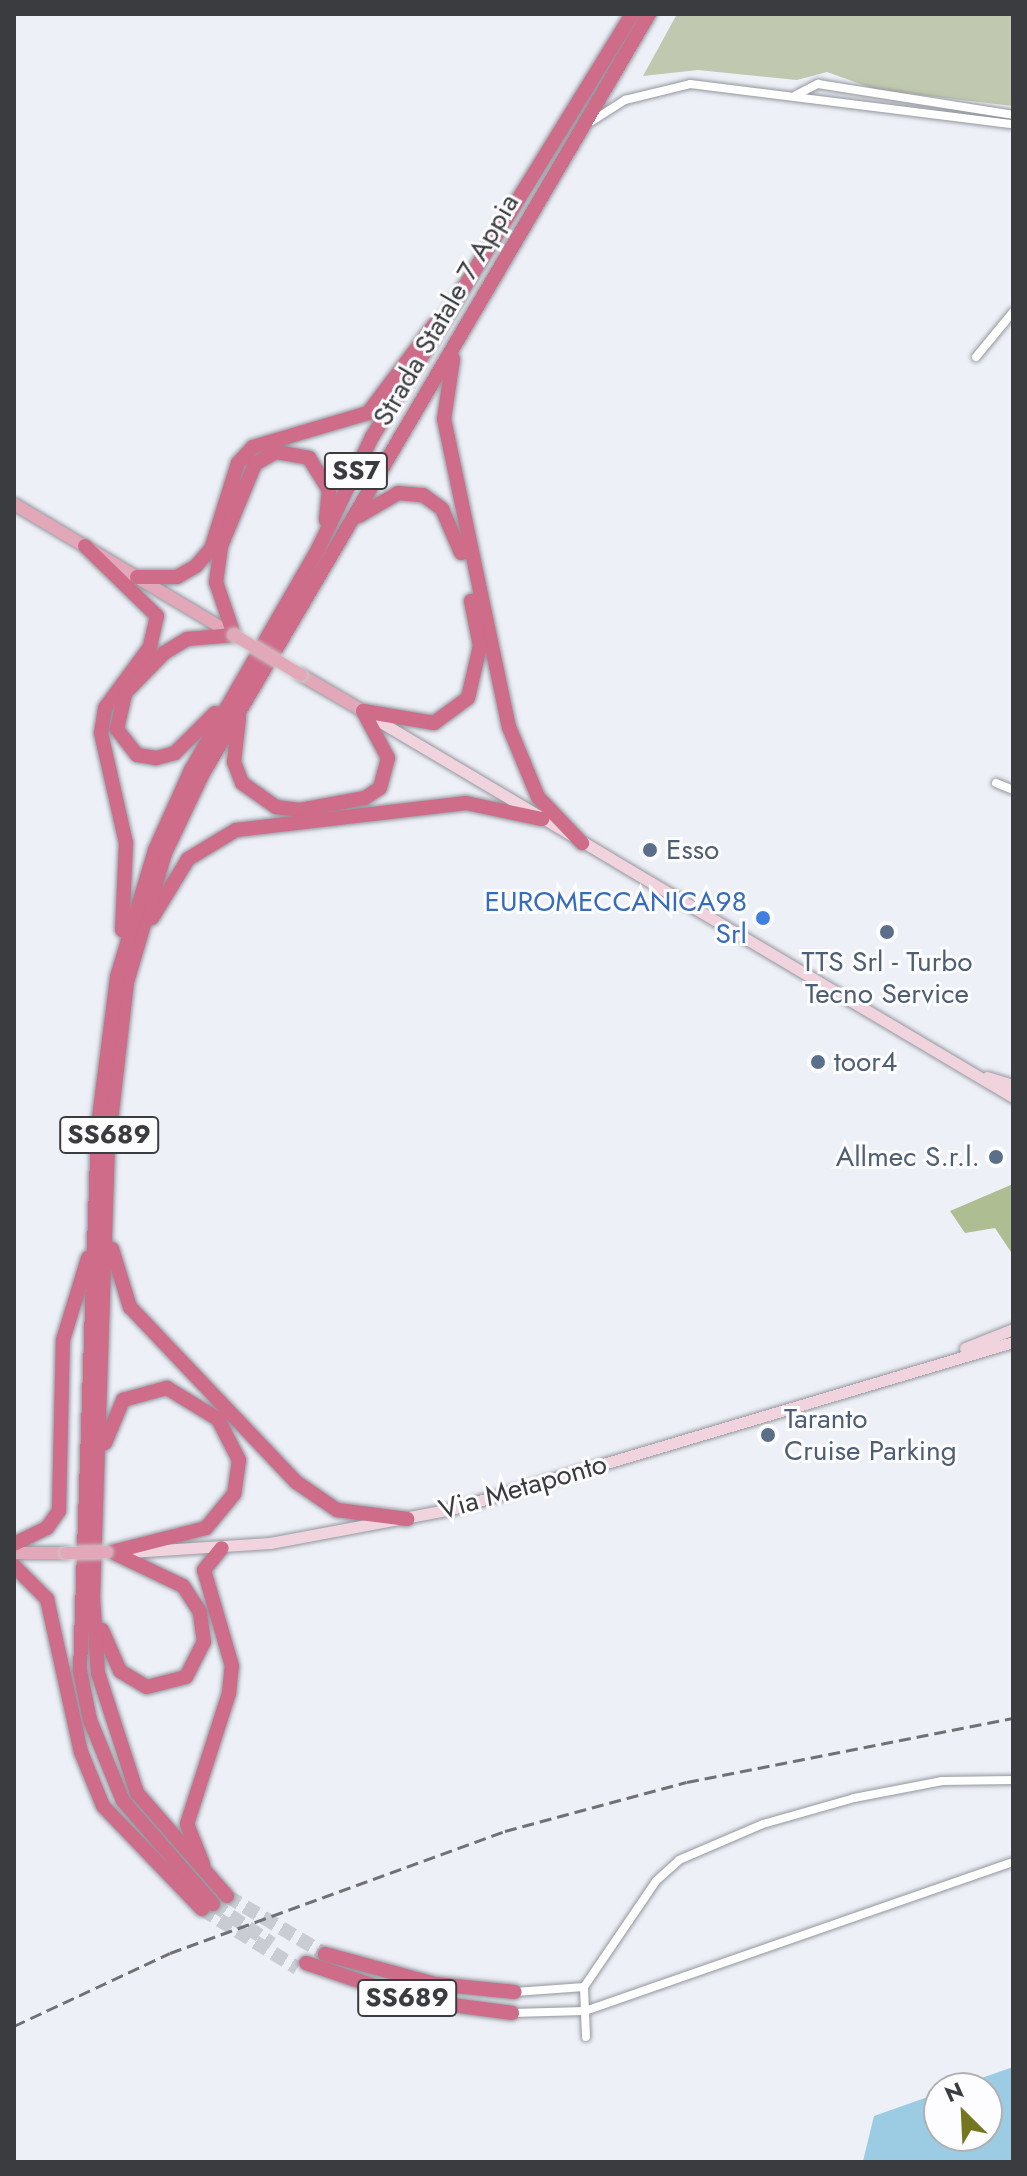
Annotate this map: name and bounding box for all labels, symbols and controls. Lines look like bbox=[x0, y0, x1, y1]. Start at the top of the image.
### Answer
street label: Strada Statale 7 Appia bbox=[366, 188, 526, 432]
road number: SS7 bbox=[322, 449, 390, 493]
place label: Esso bbox=[666, 833, 719, 867]
marker: Esso bbox=[641, 841, 659, 859]
place label: EUROMECCANICA98 Srl bbox=[485, 885, 747, 951]
marker: EUROMECCANICA98 Srl bbox=[754, 909, 772, 927]
marker: TTS Srl - Turbo Tecno Service bbox=[878, 923, 896, 941]
place label: TTS Srl - Turbo Tecno Service bbox=[801, 945, 973, 1011]
place label: toor4 bbox=[834, 1045, 897, 1079]
marker: toor4 bbox=[809, 1053, 827, 1071]
road number: SS689 bbox=[59, 1113, 159, 1157]
place label: Allmec S.r.l. bbox=[836, 1140, 980, 1174]
marker: Allmec S.r.l. bbox=[987, 1148, 1005, 1166]
place label: Taranto Cruise Parking bbox=[784, 1402, 957, 1468]
marker: Taranto Cruise Parking bbox=[759, 1426, 777, 1444]
street label: Via Metaponto bbox=[435, 1447, 611, 1527]
road number: SS689 bbox=[357, 1976, 457, 2020]
north arrow bbox=[923, 2072, 1003, 2152]
text: N bbox=[940, 2074, 969, 2110]

